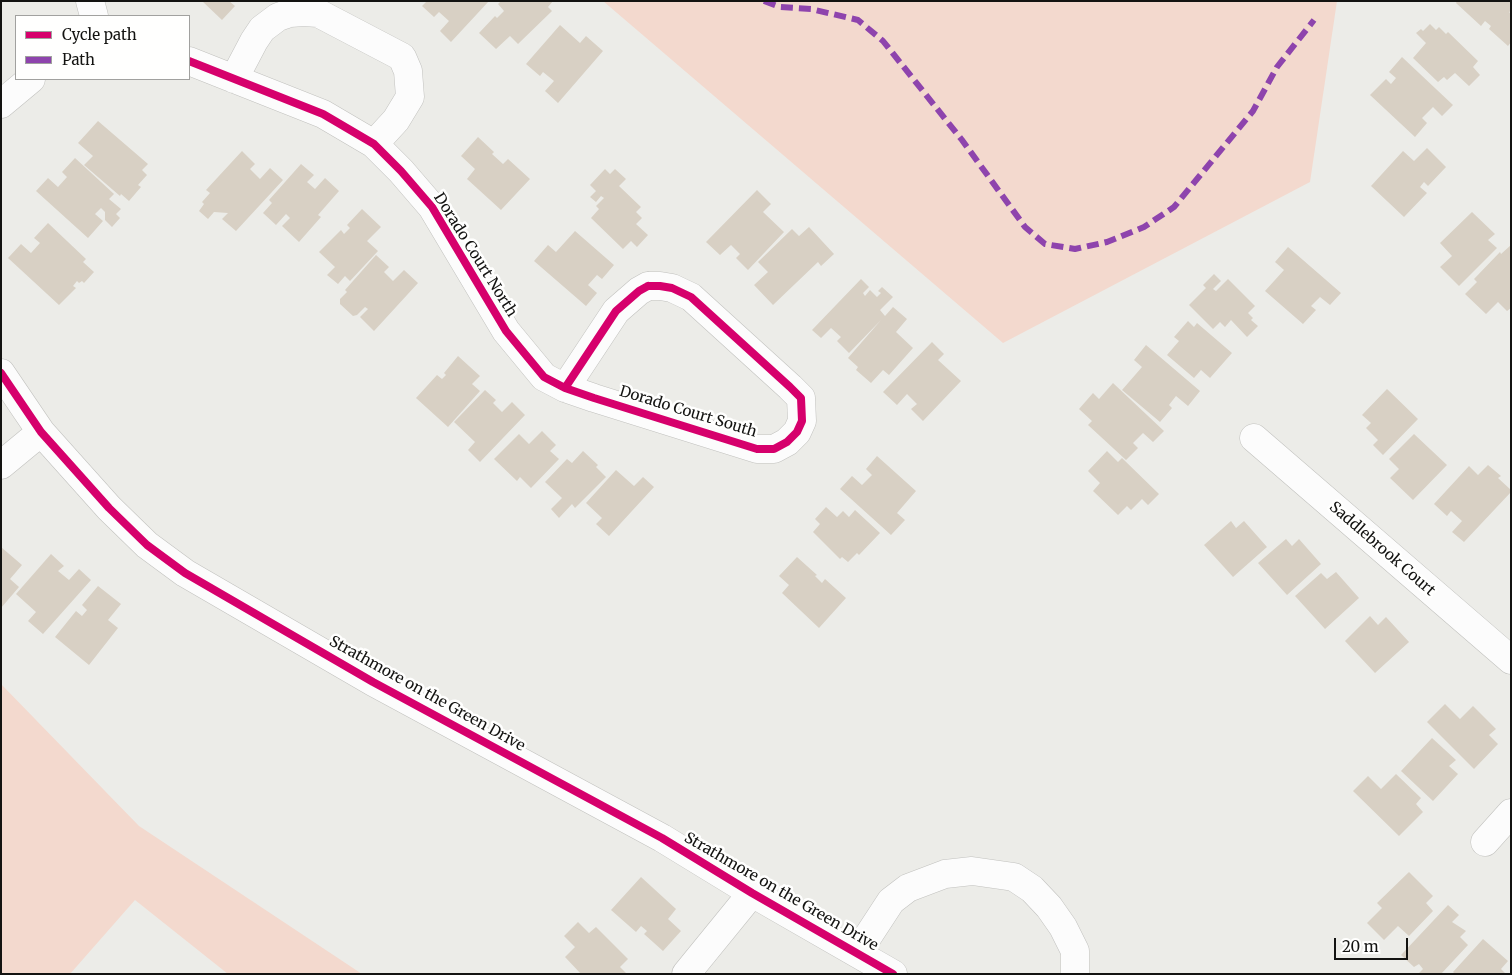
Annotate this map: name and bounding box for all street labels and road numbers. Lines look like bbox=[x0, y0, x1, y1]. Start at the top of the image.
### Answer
street label: Dorado Court North bbox=[430, 190, 520, 320]
street label: Dorado Court South bbox=[617, 382, 759, 442]
street label: Saddlebrook Court bbox=[1325, 498, 1439, 600]
street label: Strathmore on the Green Drive bbox=[326, 633, 528, 755]
street label: Strathmore on the Green Drive bbox=[681, 829, 881, 955]

